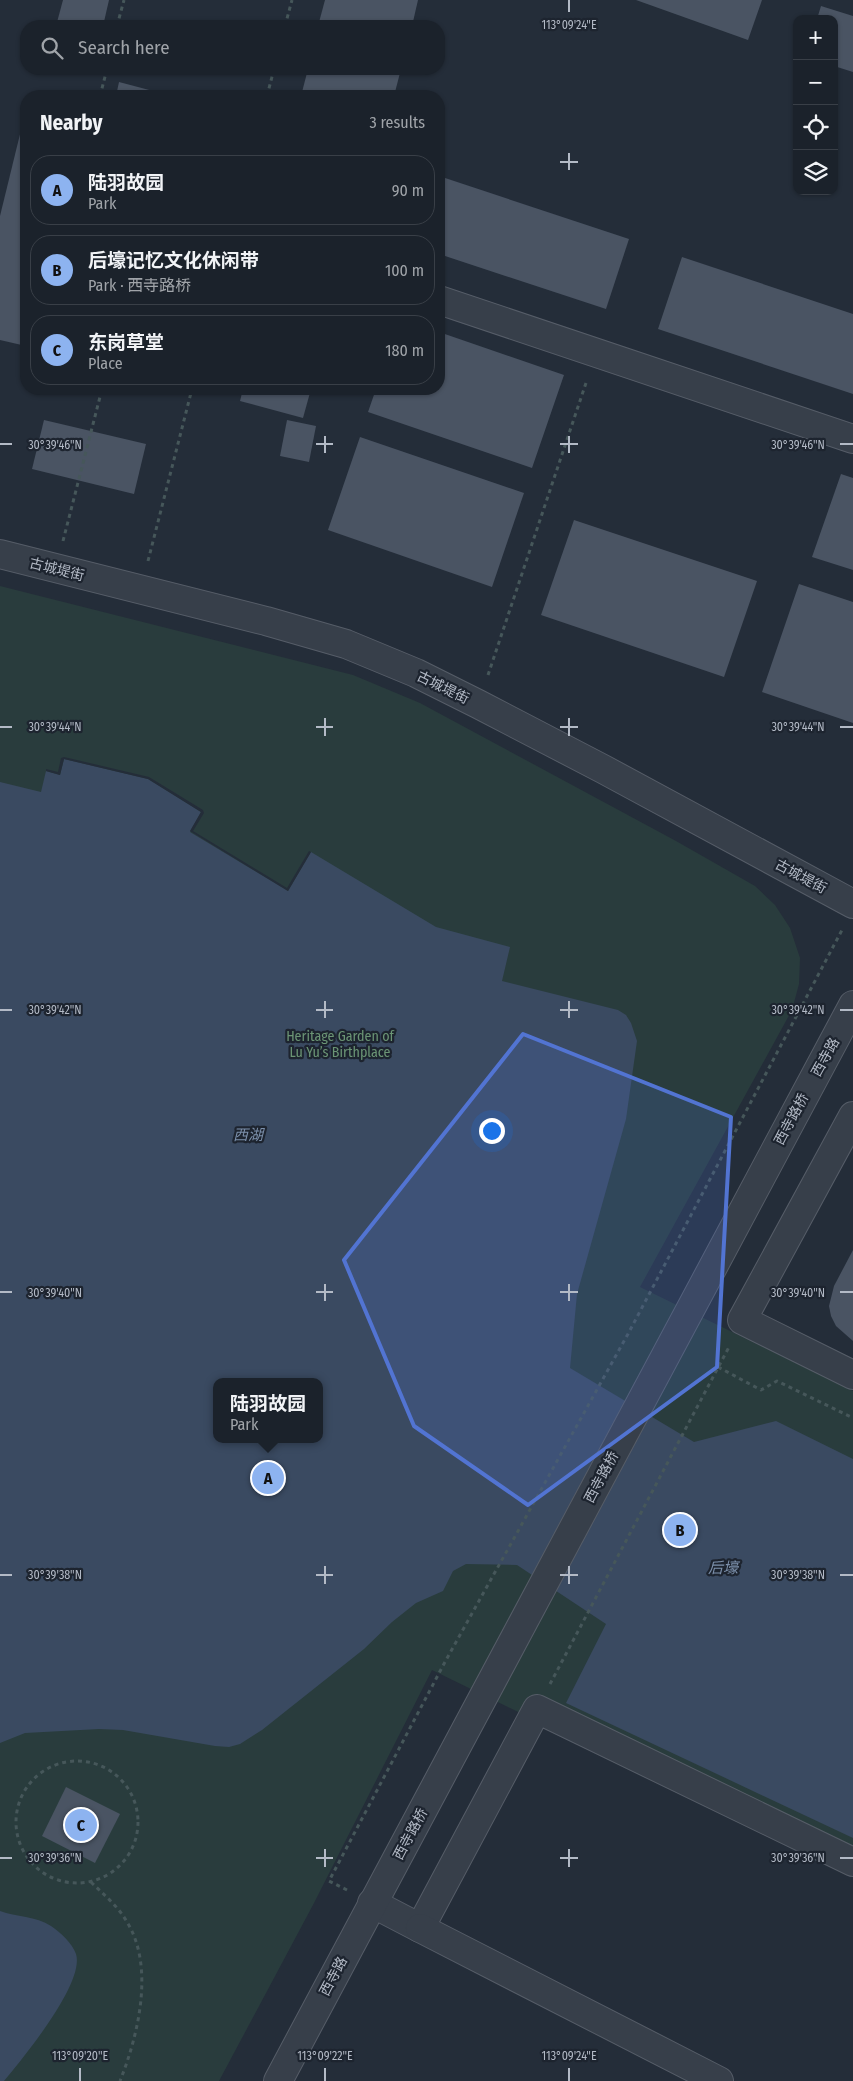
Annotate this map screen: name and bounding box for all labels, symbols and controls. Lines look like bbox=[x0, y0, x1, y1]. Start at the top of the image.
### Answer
map controls bbox=[793, 15, 838, 195]
button: + bbox=[793, 15, 838, 60]
text: 113°09'24"E bbox=[541, 18, 597, 32]
search box bbox=[20, 20, 445, 75]
icon: search bbox=[38, 34, 66, 62]
text: Search here bbox=[78, 36, 170, 59]
button: − bbox=[793, 60, 838, 105]
button: locate bbox=[793, 105, 838, 150]
text: Nearby bbox=[40, 110, 102, 136]
text: 3 results bbox=[369, 113, 425, 132]
button: layers bbox=[793, 150, 838, 195]
text: 陆羽故园 bbox=[88, 171, 164, 194]
text: A bbox=[53, 181, 61, 200]
text: 90 m bbox=[392, 181, 424, 200]
text: Park bbox=[88, 194, 116, 213]
text: 后壕记忆文化休闲带 bbox=[88, 249, 259, 272]
text: B bbox=[53, 261, 61, 280]
text: 100 m bbox=[385, 261, 424, 280]
text: Park · 西寺路桥 bbox=[88, 276, 191, 295]
text: 东岗草堂 bbox=[88, 331, 164, 354]
text: C bbox=[53, 341, 61, 360]
text: 180 m bbox=[385, 341, 424, 360]
text: Place bbox=[88, 354, 123, 373]
text: 30°39'46"N bbox=[28, 438, 82, 452]
text: 30°39'46"N bbox=[771, 438, 825, 452]
street label: 古城堤街 bbox=[28, 554, 86, 585]
street label: 古城堤街 bbox=[414, 668, 472, 707]
text: 30°39'44"N bbox=[28, 720, 82, 734]
text: 30°39'44"N bbox=[771, 720, 825, 734]
street label: 古城堤街 bbox=[772, 856, 829, 897]
text: 30°39'42"N bbox=[28, 1003, 82, 1017]
text: 30°39'42"N bbox=[771, 1003, 825, 1017]
park label: Heritage Garden of Lu Yu’s Birthplace bbox=[286, 1028, 396, 1061]
street label: 西寺路 bbox=[808, 1035, 843, 1080]
street label: 西寺路桥 bbox=[771, 1091, 812, 1148]
your location bbox=[479, 1118, 505, 1144]
water label: 西湖 bbox=[233, 1126, 265, 1144]
text: 30°39'40"N bbox=[28, 1286, 82, 1300]
text: 30°39'40"N bbox=[771, 1286, 825, 1300]
popup bbox=[213, 1378, 323, 1443]
text: 陆羽故园 bbox=[230, 1392, 306, 1415]
text: Park bbox=[230, 1415, 258, 1434]
street label: 西寺路桥 bbox=[581, 1449, 622, 1506]
pin: A bbox=[252, 1459, 284, 1497]
pin: B bbox=[664, 1511, 696, 1549]
water label: 后壕 bbox=[708, 1559, 741, 1577]
text: 30°39'38"N bbox=[28, 1568, 82, 1582]
text: 30°39'38"N bbox=[771, 1568, 825, 1582]
pin: C bbox=[65, 1806, 97, 1844]
street label: 西寺路桥 bbox=[390, 1806, 431, 1863]
text: 30°39'36"N bbox=[28, 1851, 82, 1865]
text: 30°39'36"N bbox=[771, 1851, 825, 1865]
street label: 西寺路 bbox=[316, 1954, 351, 1999]
text: 113°09'20"E bbox=[52, 2049, 108, 2063]
text: 113°09'22"E bbox=[297, 2049, 353, 2063]
text: 113°09'24"E bbox=[541, 2049, 597, 2063]

